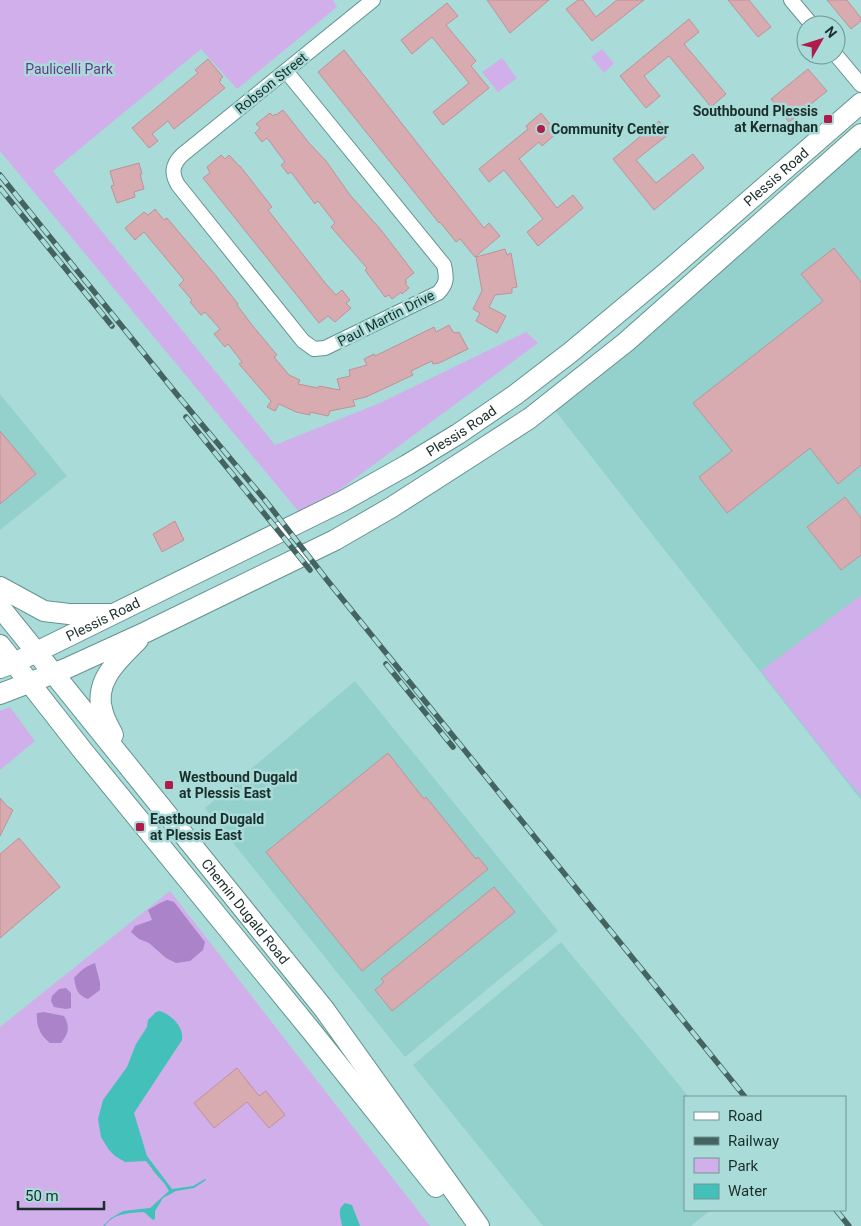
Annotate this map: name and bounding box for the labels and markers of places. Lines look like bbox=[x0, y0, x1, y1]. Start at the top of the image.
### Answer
place label: Southbound Plessis at Kernaghan bbox=[693, 103, 818, 135]
marker: Southbound Plessis at Kernaghan bbox=[822, 113, 834, 125]
place label: Community Center bbox=[551, 121, 669, 137]
marker: Community Center bbox=[535, 123, 547, 135]
place label: Westbound Dugald at Plessis East bbox=[179, 769, 297, 801]
marker: Westbound Dugald at Plessis East bbox=[163, 779, 175, 791]
place label: Eastbound Dugald at Plessis East bbox=[150, 811, 264, 843]
marker: Eastbound Dugald at Plessis East bbox=[134, 821, 146, 833]

